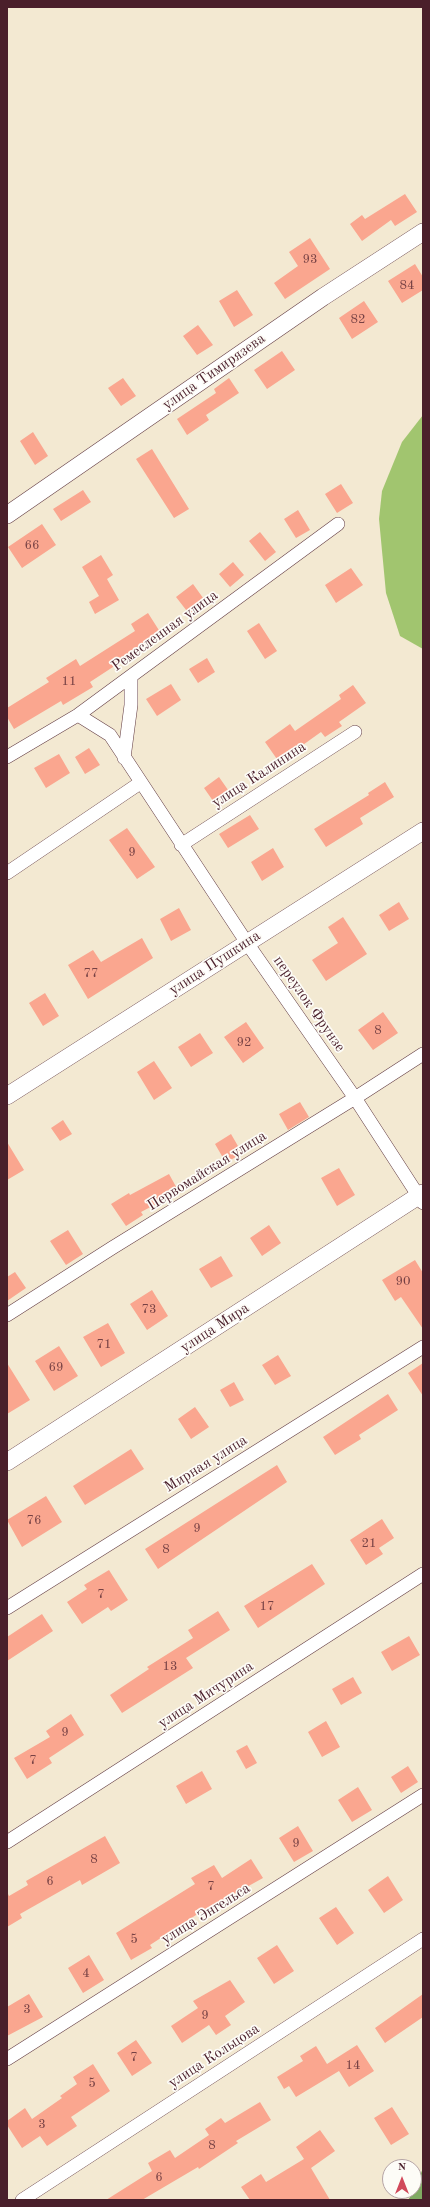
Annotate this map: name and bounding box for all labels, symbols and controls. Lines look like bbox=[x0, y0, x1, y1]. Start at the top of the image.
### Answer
house number: 93 bbox=[302, 252, 318, 268]
house number: 84 bbox=[399, 278, 415, 294]
house number: 82 bbox=[350, 312, 366, 328]
street label: улица Тимирязева bbox=[159, 330, 269, 414]
house number: 66 bbox=[24, 538, 40, 554]
street label: Ремесленная улица bbox=[108, 586, 222, 676]
house number: 11 bbox=[61, 674, 77, 690]
street label: улица Калинина bbox=[209, 738, 309, 812]
house number: 9 bbox=[128, 845, 136, 861]
street label: улица Пушкина bbox=[166, 927, 264, 999]
street label: переулок Фрунзе bbox=[269, 952, 349, 1056]
house number: 77 bbox=[83, 966, 99, 982]
house number: 8 bbox=[374, 1023, 382, 1039]
house number: 92 bbox=[236, 1035, 252, 1051]
street label: Первомайская улица bbox=[144, 1127, 270, 1215]
house number: 90 bbox=[395, 1274, 411, 1290]
street label: улица Мира bbox=[177, 1299, 253, 1357]
house number: 73 bbox=[141, 1302, 157, 1318]
house number: 71 bbox=[96, 1337, 112, 1353]
house number: 69 bbox=[48, 1360, 64, 1376]
street label: Мирная улица bbox=[161, 1431, 251, 1497]
house number: 76 bbox=[26, 1513, 42, 1529]
house number: 9 bbox=[193, 1521, 201, 1537]
house number: 21 bbox=[361, 1536, 377, 1552]
house number: 8 bbox=[162, 1542, 170, 1558]
house number: 7 bbox=[97, 1587, 105, 1603]
house number: 17 bbox=[259, 1599, 275, 1615]
street label: улица Мичурина bbox=[155, 1657, 257, 1733]
house number: 13 bbox=[162, 1659, 178, 1675]
house number: 9 bbox=[61, 1725, 69, 1741]
house number: 7 bbox=[29, 1753, 37, 1769]
house number: 9 bbox=[292, 1836, 300, 1852]
house number: 8 bbox=[90, 1852, 98, 1868]
house number: 6 bbox=[46, 1874, 54, 1890]
street label: улица Энгельса bbox=[158, 1879, 254, 1949]
house number: 7 bbox=[207, 1879, 215, 1895]
house number: 5 bbox=[130, 1932, 138, 1948]
house number: 4 bbox=[82, 1966, 90, 1982]
house number: 3 bbox=[23, 2002, 31, 2018]
house number: 9 bbox=[201, 2008, 209, 2024]
street label: улица Кольцова bbox=[165, 2020, 263, 2092]
house number: 7 bbox=[130, 2050, 138, 2066]
house number: 14 bbox=[345, 2058, 361, 2074]
house number: 5 bbox=[88, 2076, 96, 2092]
house number: 3 bbox=[38, 2117, 46, 2133]
house number: 8 bbox=[208, 2138, 216, 2154]
north arrow bbox=[382, 2159, 422, 2199]
text: N bbox=[398, 2162, 406, 2173]
house number: 6 bbox=[155, 2170, 163, 2186]

